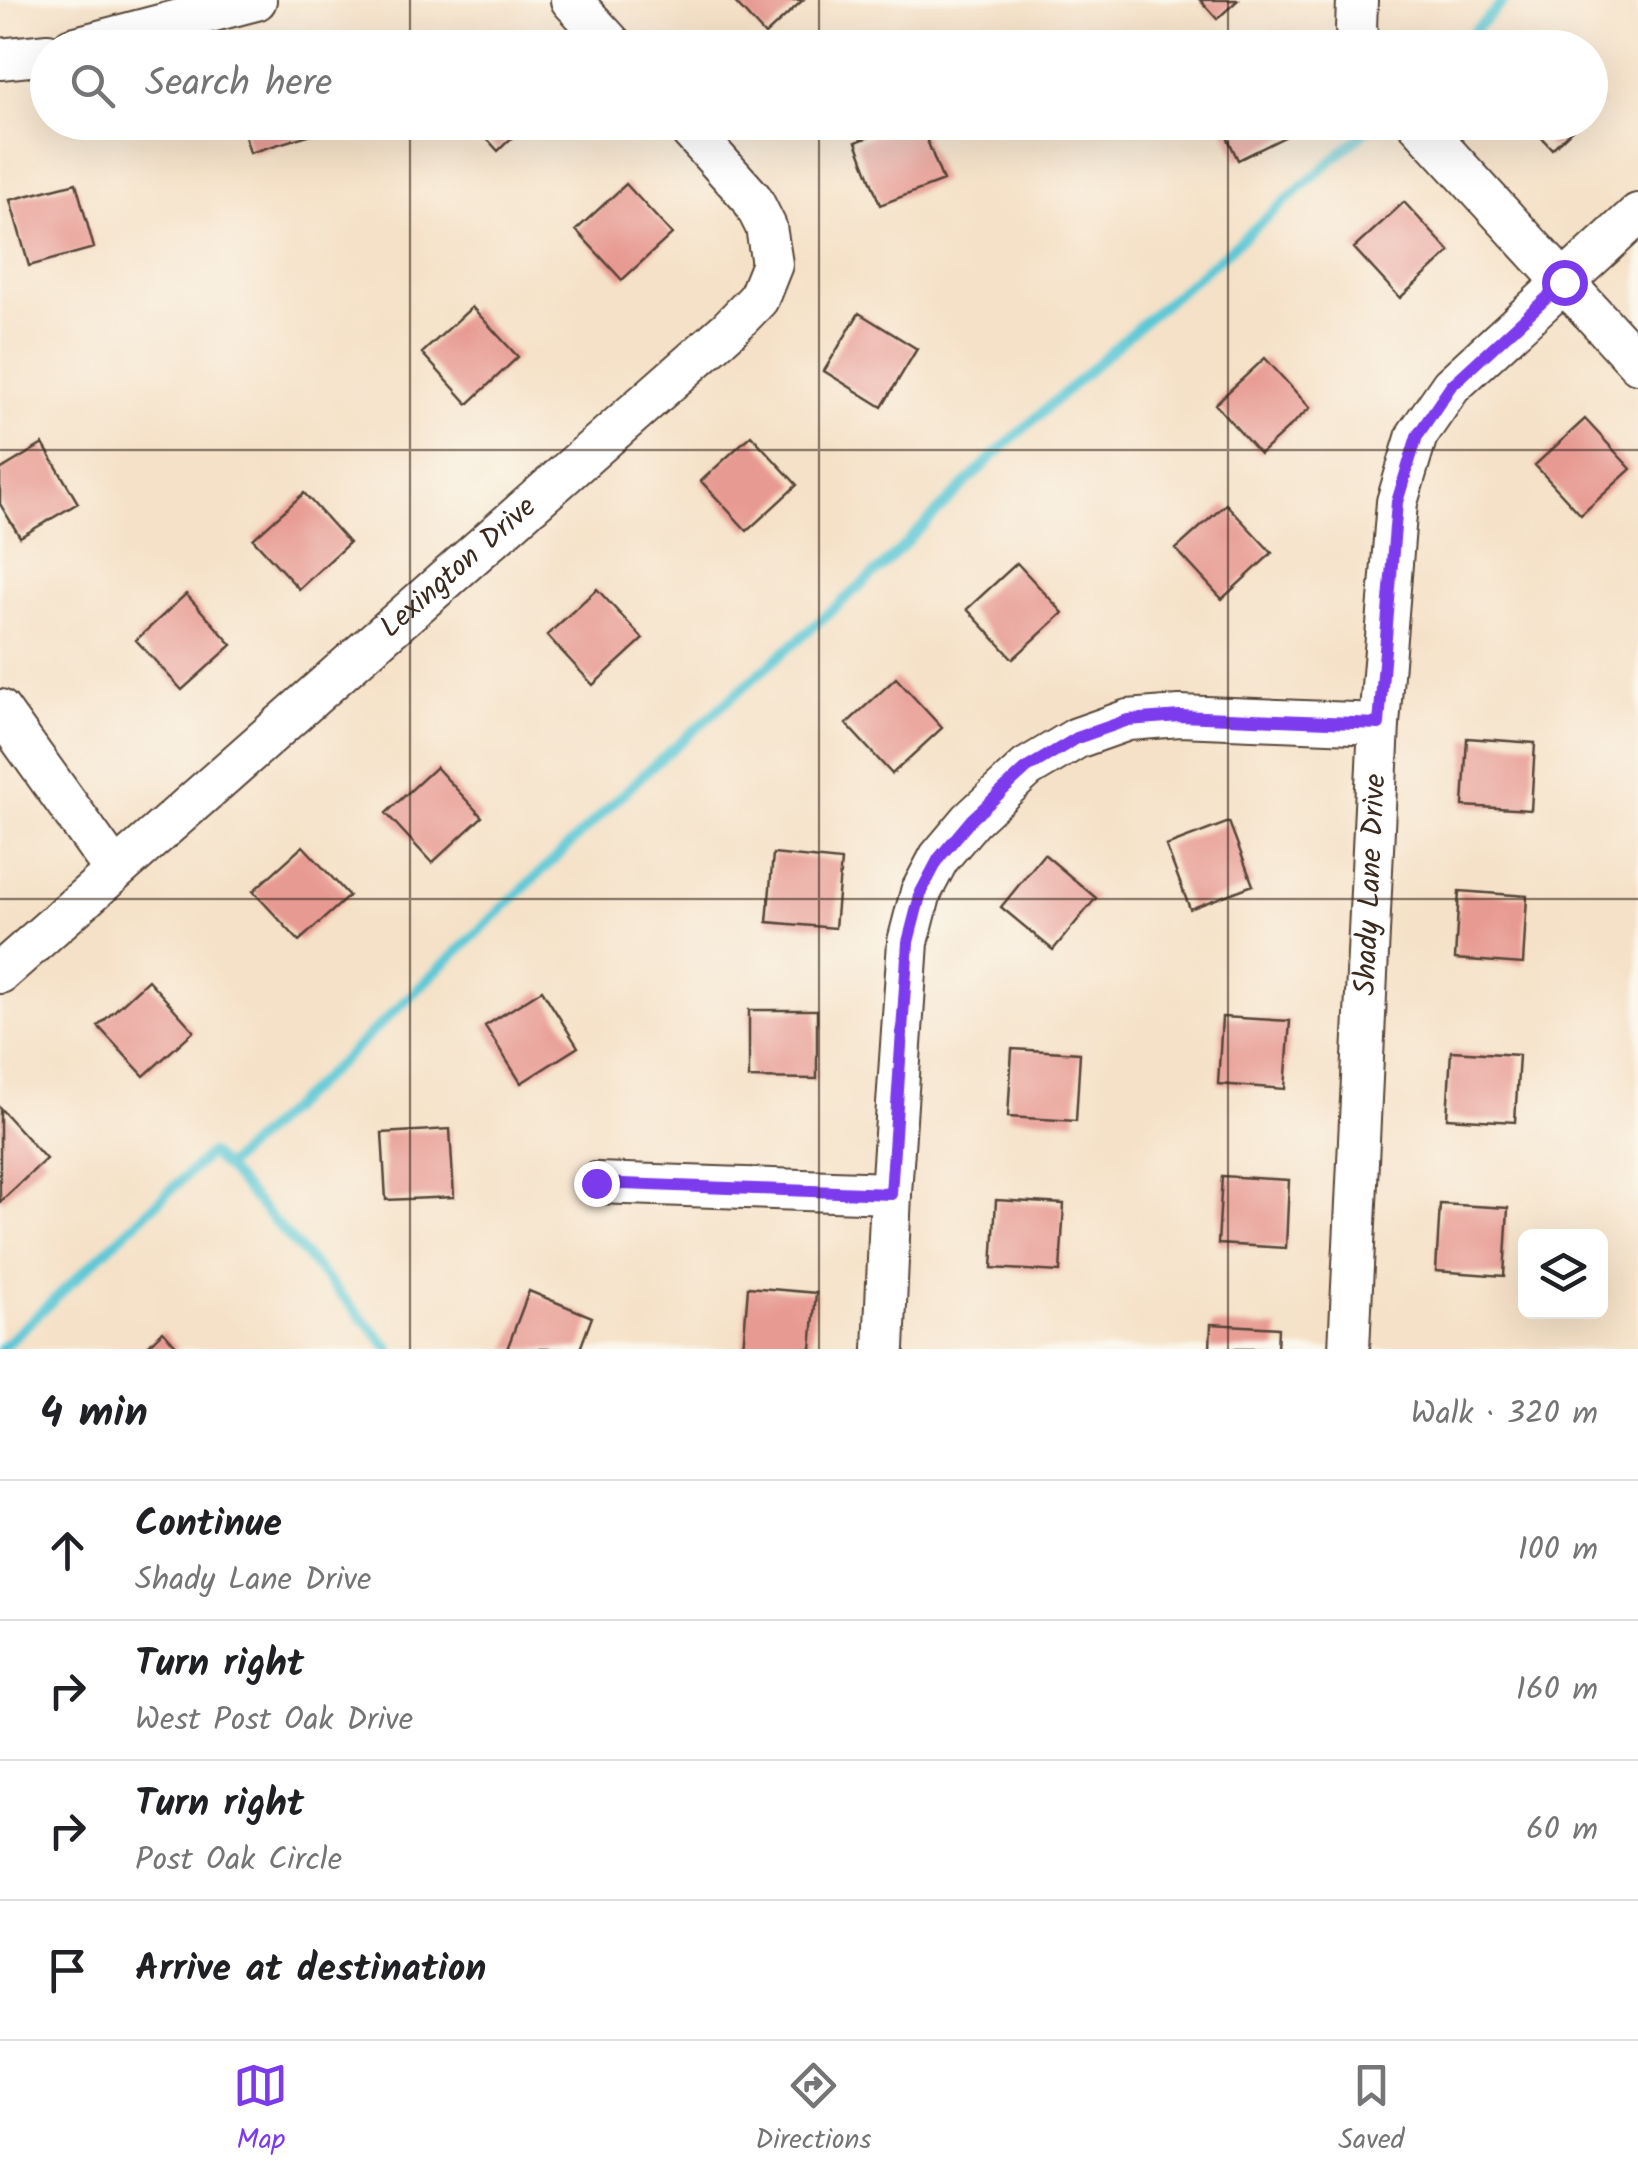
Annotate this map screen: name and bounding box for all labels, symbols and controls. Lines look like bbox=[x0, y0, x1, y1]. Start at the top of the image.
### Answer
search box bbox=[30, 30, 1608, 140]
text: Search here bbox=[145, 55, 332, 115]
icon: search bbox=[65, 58, 120, 113]
route start bbox=[1542, 260, 1588, 306]
street label: Lexington Drive bbox=[369, 485, 548, 651]
street label: Shady Lane Drive bbox=[1342, 773, 1401, 996]
route end bbox=[574, 1161, 620, 1207]
map controls bbox=[1518, 1229, 1608, 1319]
button: layers bbox=[1518, 1229, 1608, 1319]
text: 4 min bbox=[40, 1381, 148, 1448]
text: Walk · 320 m bbox=[1411, 1389, 1598, 1440]
text: Continue bbox=[135, 1495, 282, 1555]
icon: ahead bbox=[40, 1523, 95, 1578]
text: 100 m bbox=[1518, 1525, 1598, 1576]
text: Shady Lane Drive bbox=[135, 1555, 371, 1606]
text: Turn right bbox=[135, 1635, 304, 1695]
icon: right bbox=[40, 1663, 95, 1718]
text: 160 m bbox=[1516, 1665, 1598, 1716]
text: West Post Oak Drive bbox=[135, 1695, 413, 1746]
text: Turn right bbox=[135, 1775, 304, 1835]
icon: right bbox=[40, 1803, 95, 1858]
text: 60 m bbox=[1526, 1805, 1598, 1856]
text: Post Oak Circle bbox=[135, 1835, 342, 1886]
text: Arrive at destination bbox=[135, 1940, 486, 2000]
icon: arrive bbox=[40, 1943, 95, 1998]
tab: Map bbox=[233, 2058, 288, 2163]
tab: Directions bbox=[755, 2058, 871, 2163]
tab: Saved bbox=[1338, 2058, 1405, 2163]

